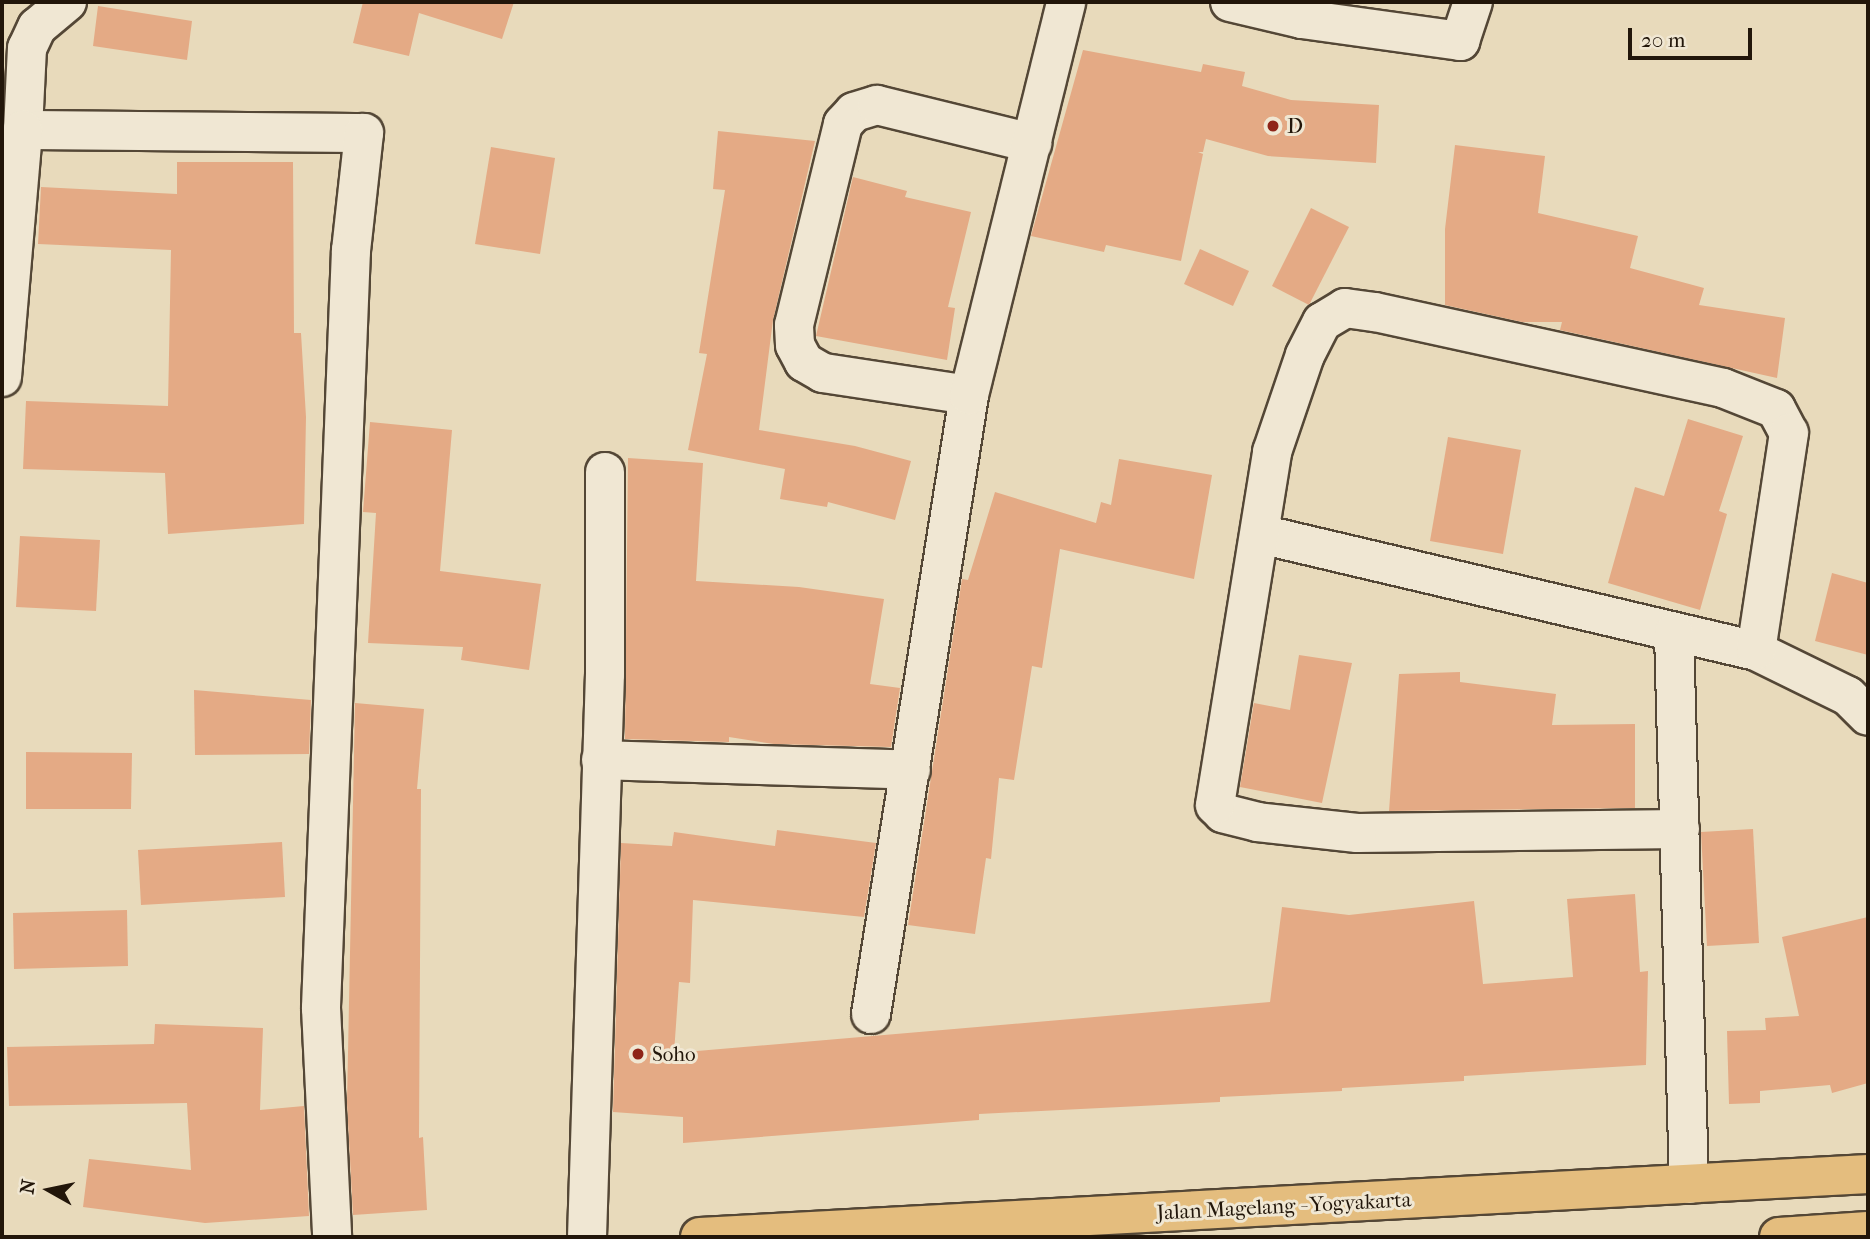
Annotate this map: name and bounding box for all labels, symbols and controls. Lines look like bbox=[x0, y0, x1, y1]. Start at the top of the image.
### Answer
scale bar bbox=[1632, 14, 1756, 58]
text: 20 m bbox=[1641, 28, 1685, 52]
place label: D bbox=[1287, 113, 1303, 139]
marker: D bbox=[1265, 118, 1281, 134]
place label: Soho bbox=[652, 1041, 696, 1067]
marker: Soho bbox=[630, 1046, 646, 1062]
north arrow bbox=[14, 1155, 84, 1225]
text: N bbox=[16, 1178, 40, 1196]
street label: Jalan Magelang - Yogyakarta bbox=[1156, 1187, 1412, 1225]

